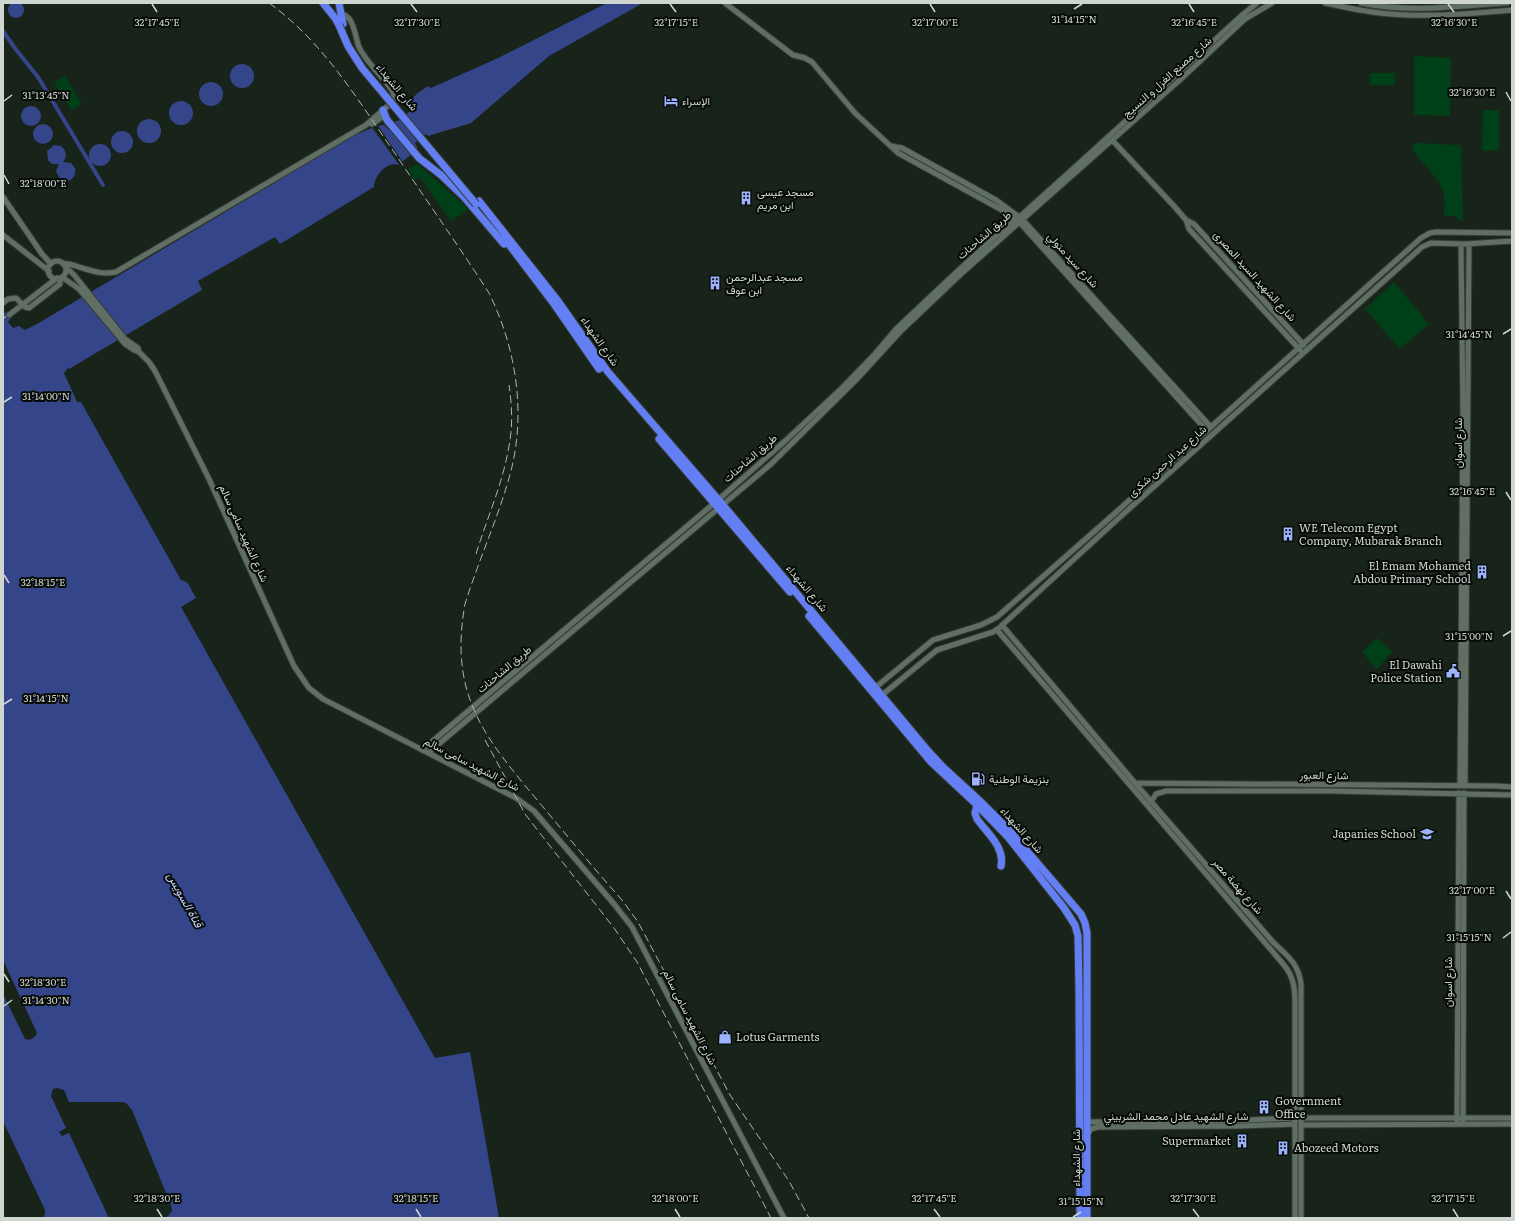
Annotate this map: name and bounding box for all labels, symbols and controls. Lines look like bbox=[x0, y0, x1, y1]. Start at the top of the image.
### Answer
text: 31°14'15"N bbox=[1051, 11, 1097, 26]
text: 32°17'45"E bbox=[134, 14, 180, 29]
text: 32°17'30"E bbox=[394, 14, 440, 29]
text: 32°17'15"E bbox=[654, 14, 698, 29]
text: 32°17'00"E bbox=[912, 14, 958, 29]
text: 32°16'45"E bbox=[1171, 14, 1217, 29]
text: 32°16'30"E bbox=[1431, 14, 1477, 29]
street label: شارع مصنع الغزل و النسيج bbox=[1118, 32, 1215, 122]
street label: شارع الشهداء bbox=[372, 59, 423, 114]
text: 32°16'30"E bbox=[1449, 84, 1495, 99]
text: 31°13'45"N bbox=[22, 87, 70, 102]
place label: الإسراء bbox=[682, 92, 710, 108]
hotel icon: الإسراء bbox=[663, 93, 679, 109]
text: 32°18'00"E bbox=[19, 175, 67, 190]
place label: مسجد عيسى ابن مريم bbox=[757, 183, 814, 213]
building icon: مسجد عيسى ابن مريم bbox=[738, 190, 754, 206]
street label: طريق الشاحنات bbox=[953, 206, 1014, 262]
street label: شارع الشهيد السيد المصرى bbox=[1210, 226, 1301, 325]
street label: شارع سيد متولي bbox=[1042, 228, 1103, 293]
place label: مسجد عبدالرحمن ابن عوف bbox=[726, 268, 803, 297]
building icon: مسجد عبدالرحمن ابن عوف bbox=[707, 275, 723, 291]
street label: شارع الشهداء bbox=[577, 312, 624, 369]
text: 31°14'45"N bbox=[1445, 326, 1493, 341]
text: 31°14'00"N bbox=[22, 388, 70, 403]
street label: شارع اسوان bbox=[1449, 417, 1466, 468]
street label: شارع عبد الرحمن شكرى bbox=[1123, 420, 1210, 501]
street label: طريق الشاحنات bbox=[719, 429, 780, 485]
street label: شارع الشهيد سامى سالم bbox=[215, 481, 274, 585]
text: 32°16'45"E bbox=[1449, 483, 1495, 498]
place label: WE Telecom Egypt Company, Mubarak Branch bbox=[1299, 519, 1442, 548]
building icon: WE Telecom Egypt Company, Mubarak Branch bbox=[1280, 526, 1296, 542]
place label: El Emam Mohamed Abdou Primary School bbox=[1353, 557, 1471, 586]
street label: شارع الشهداء bbox=[782, 560, 833, 615]
building icon: El Emam Mohamed Abdou Primary School bbox=[1474, 564, 1490, 580]
text: 32°18'15"E bbox=[21, 574, 65, 589]
text: 31°15'00"N bbox=[1445, 628, 1493, 643]
street label: طريق الشاحنات bbox=[473, 641, 534, 696]
place label: El Dawahi Police Station bbox=[1370, 656, 1442, 685]
public building icon: El Dawahi Police Station bbox=[1445, 663, 1461, 679]
text: 31°14'15"N bbox=[23, 690, 69, 705]
street label: شارع الشهيد سامى سالم bbox=[421, 732, 523, 795]
street label: شارع العبور bbox=[1298, 766, 1349, 783]
place label: بنزيمة الوطنية bbox=[989, 770, 1049, 786]
fuel station icon: بنزيمة الوطنية bbox=[970, 771, 986, 787]
street label: شارع الشهداء bbox=[997, 803, 1048, 857]
place label: Japanies School bbox=[1333, 825, 1416, 841]
school or university icon: Japanies School bbox=[1419, 826, 1435, 842]
street label: شارع نهضة مصر bbox=[1208, 853, 1268, 918]
water label: قناة السويس bbox=[163, 869, 209, 932]
text: 32°17'00"E bbox=[1449, 882, 1495, 897]
text: 31°15'15"N bbox=[1446, 929, 1492, 944]
street label: شارع اسوان bbox=[1439, 956, 1456, 1007]
street label: شارع الشهيد سامى سالم bbox=[659, 966, 722, 1068]
text: 32°18'30"E bbox=[20, 974, 66, 989]
text: 31°14'30"N bbox=[22, 992, 70, 1007]
place label: Lotus Garments bbox=[736, 1028, 819, 1044]
shop icon: Lotus Garments bbox=[717, 1029, 733, 1045]
place label: Government Office bbox=[1275, 1092, 1342, 1121]
building icon: Government Office bbox=[1256, 1099, 1272, 1115]
street label: شارع الشهيد عادل محمد الشربيني bbox=[1104, 1107, 1249, 1126]
street label: شارع الشهداء bbox=[1067, 1129, 1084, 1187]
place label: Supermarket bbox=[1162, 1132, 1232, 1148]
building icon: Supermarket bbox=[1234, 1133, 1250, 1149]
place label: Abozeed Motors bbox=[1294, 1139, 1379, 1155]
building icon: Abozeed Motors bbox=[1275, 1140, 1291, 1156]
text: 32°18'30"E bbox=[134, 1190, 180, 1205]
text: 32°18'15"E bbox=[394, 1190, 438, 1205]
text: 32°18'00"E bbox=[651, 1190, 699, 1205]
text: 32°17'45"E bbox=[911, 1190, 957, 1205]
text: 32°17'30"E bbox=[1170, 1190, 1216, 1205]
text: 32°17'15"E bbox=[1431, 1190, 1475, 1205]
text: 31°15'15"N bbox=[1058, 1193, 1104, 1208]

